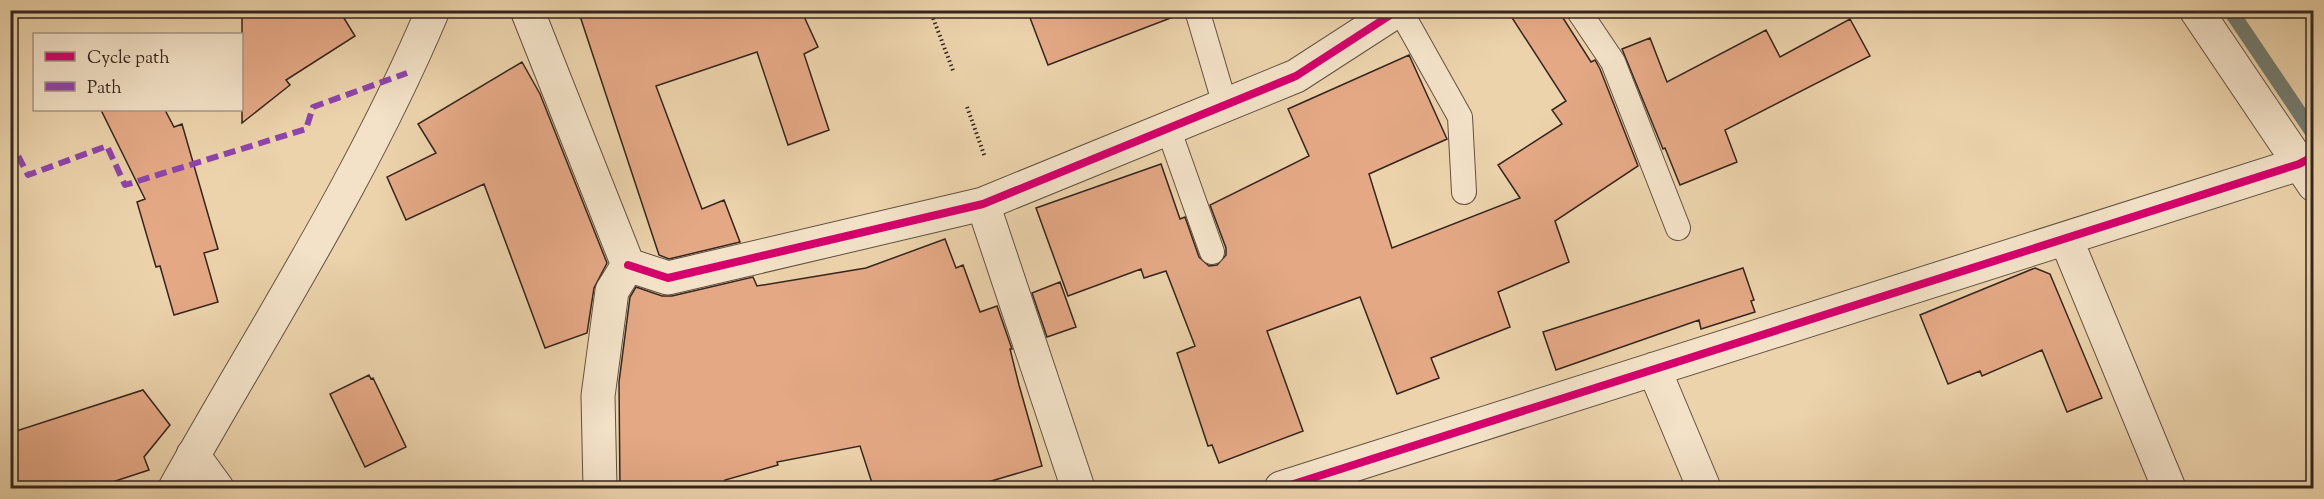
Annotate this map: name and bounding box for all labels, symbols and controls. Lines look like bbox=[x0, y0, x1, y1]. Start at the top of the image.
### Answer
legend bbox=[33, 33, 243, 111]
text: Cycle path bbox=[87, 46, 170, 72]
text: Path bbox=[87, 76, 122, 102]

